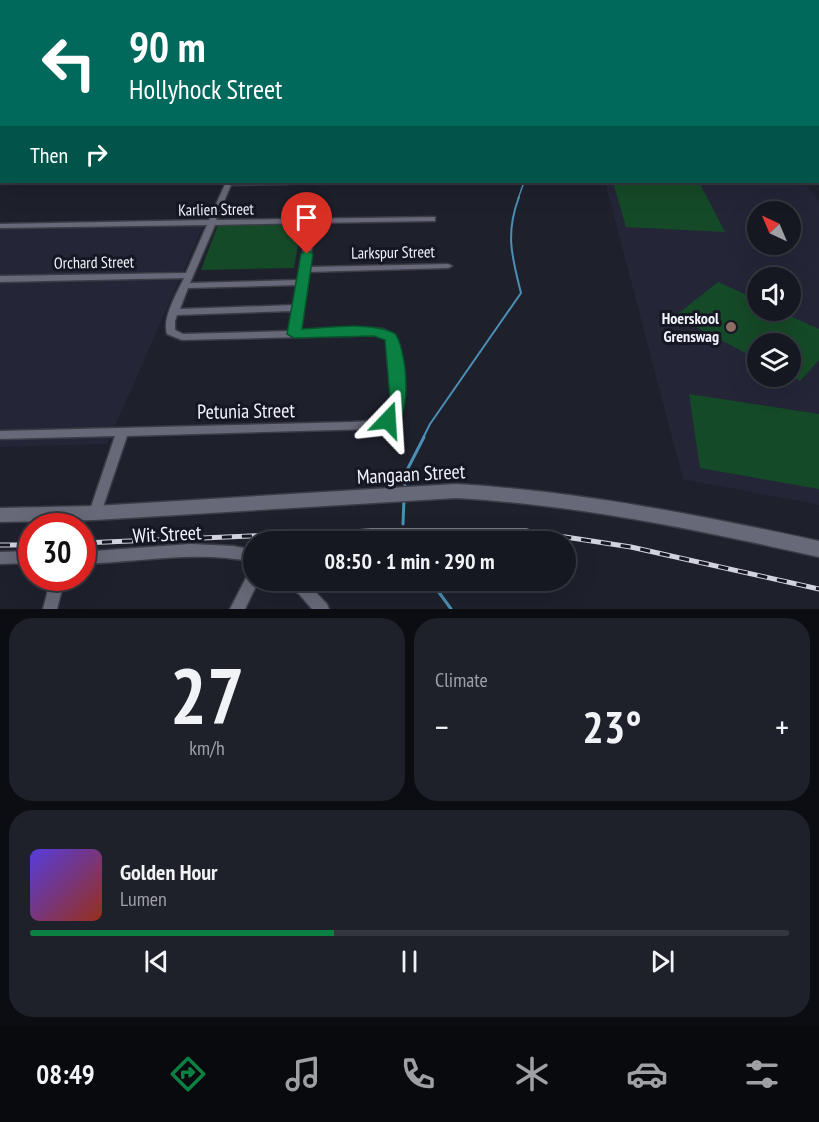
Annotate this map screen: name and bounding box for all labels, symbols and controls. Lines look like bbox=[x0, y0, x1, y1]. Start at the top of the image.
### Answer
text: 90 m bbox=[129, 19, 206, 74]
icon: left bbox=[30, 24, 108, 102]
text: Hollyhock Street bbox=[129, 72, 282, 106]
icon: right bbox=[80, 138, 113, 171]
text: Then bbox=[30, 141, 68, 169]
pin bbox=[281, 192, 332, 254]
street label: Karlien Street bbox=[178, 198, 255, 220]
icon: arrive bbox=[290, 201, 323, 234]
north arrow bbox=[747, 201, 801, 255]
map controls bbox=[747, 201, 801, 387]
street label: Larkspur Street bbox=[351, 241, 436, 263]
street label: Orchard Street bbox=[54, 251, 135, 273]
button: sound bbox=[747, 267, 801, 321]
place label: Hoerskool Grenswag bbox=[662, 308, 719, 346]
marker: Hoerskool Grenswag bbox=[724, 320, 738, 334]
button: layers bbox=[747, 333, 801, 387]
position arrow bbox=[356, 388, 420, 452]
street label: Petunia Street bbox=[197, 397, 296, 425]
street label: Mangaan Street bbox=[356, 458, 466, 490]
speed limit sign: 30 bbox=[18, 513, 96, 591]
street label: Wit Street bbox=[132, 519, 203, 549]
text: 08:50 · 1 min · 290 m bbox=[324, 547, 495, 575]
text: 27 bbox=[170, 645, 244, 746]
text: Climate bbox=[435, 667, 488, 693]
text: 23° bbox=[582, 697, 642, 755]
text: − bbox=[435, 705, 449, 748]
text: + bbox=[775, 705, 789, 748]
text: km/h bbox=[189, 735, 225, 761]
text: Golden Hour bbox=[120, 858, 218, 886]
text: Lumen bbox=[120, 886, 167, 912]
icon: previous bbox=[140, 945, 173, 978]
icon: pause bbox=[393, 945, 426, 978]
icon: next bbox=[646, 945, 679, 978]
icon: directions bbox=[167, 1053, 209, 1095]
icon: music bbox=[282, 1053, 324, 1095]
icon: phone bbox=[397, 1053, 439, 1095]
icon: climate bbox=[511, 1053, 553, 1095]
icon: car bbox=[626, 1053, 668, 1095]
icon: filters bbox=[741, 1053, 783, 1095]
text: 08:49 bbox=[36, 1057, 95, 1091]

